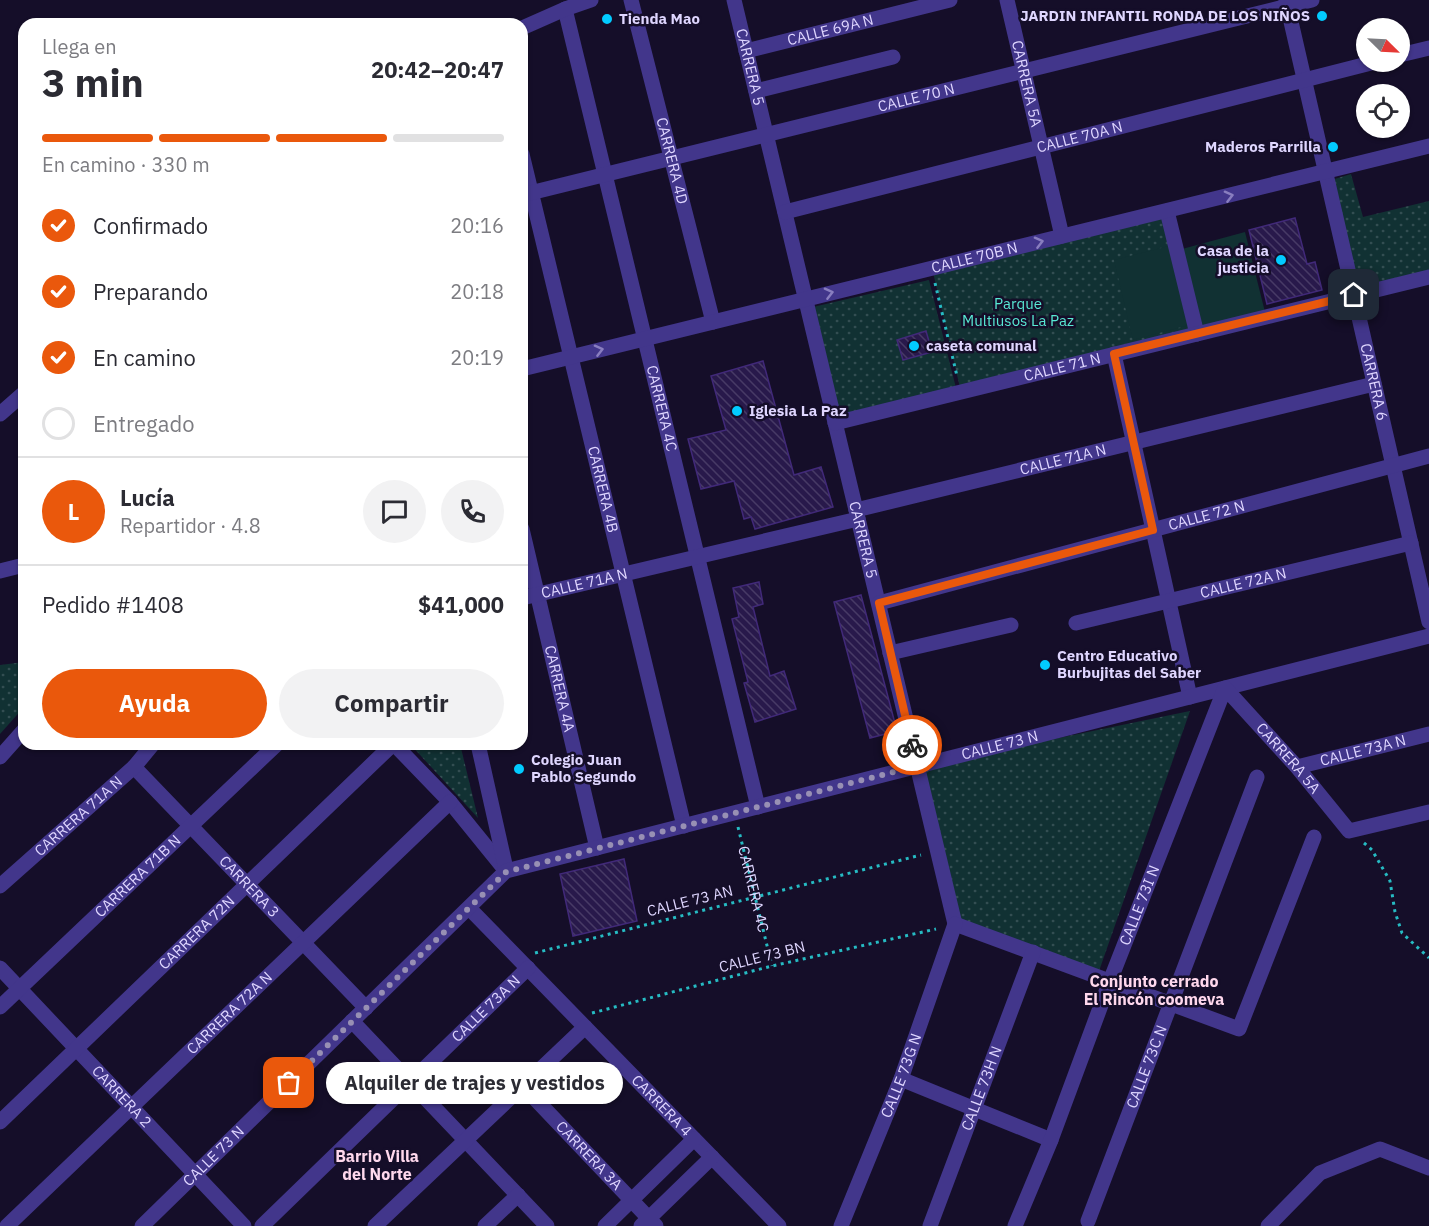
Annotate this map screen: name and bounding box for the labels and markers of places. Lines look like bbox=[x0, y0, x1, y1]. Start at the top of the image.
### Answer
place label: JARDIN INFANTIL RONDA DE LOS NIÑOS bbox=[1020, 6, 1310, 25]
place label: Tienda Mao bbox=[619, 9, 700, 28]
marker: JARDIN INFANTIL RONDA DE LOS NIÑOS bbox=[1315, 9, 1329, 23]
marker: Tienda Mao bbox=[600, 12, 614, 26]
place label: Maderos Parrilla bbox=[1205, 137, 1321, 156]
marker: Maderos Parrilla bbox=[1326, 140, 1340, 154]
place label: Casa de la justicia bbox=[1197, 241, 1269, 277]
marker: Casa de la justicia bbox=[1274, 253, 1288, 267]
pin bbox=[1328, 269, 1379, 320]
place label: caseta comunal bbox=[926, 336, 1037, 355]
marker: caseta comunal bbox=[907, 339, 921, 353]
place label: Iglesia La Paz bbox=[749, 401, 847, 420]
marker: Iglesia La Paz bbox=[730, 404, 744, 418]
place label: Centro Educativo Burbujitas del Saber bbox=[1057, 646, 1201, 682]
marker: Centro Educativo Burbujitas del Saber bbox=[1038, 658, 1052, 672]
place label: Colegio Juan Pablo Segundo bbox=[531, 750, 636, 786]
marker: Colegio Juan Pablo Segundo bbox=[512, 762, 526, 776]
pin bbox=[263, 1057, 314, 1108]
callout: Alquiler de trajes y vestidos bbox=[325, 1062, 622, 1104]

